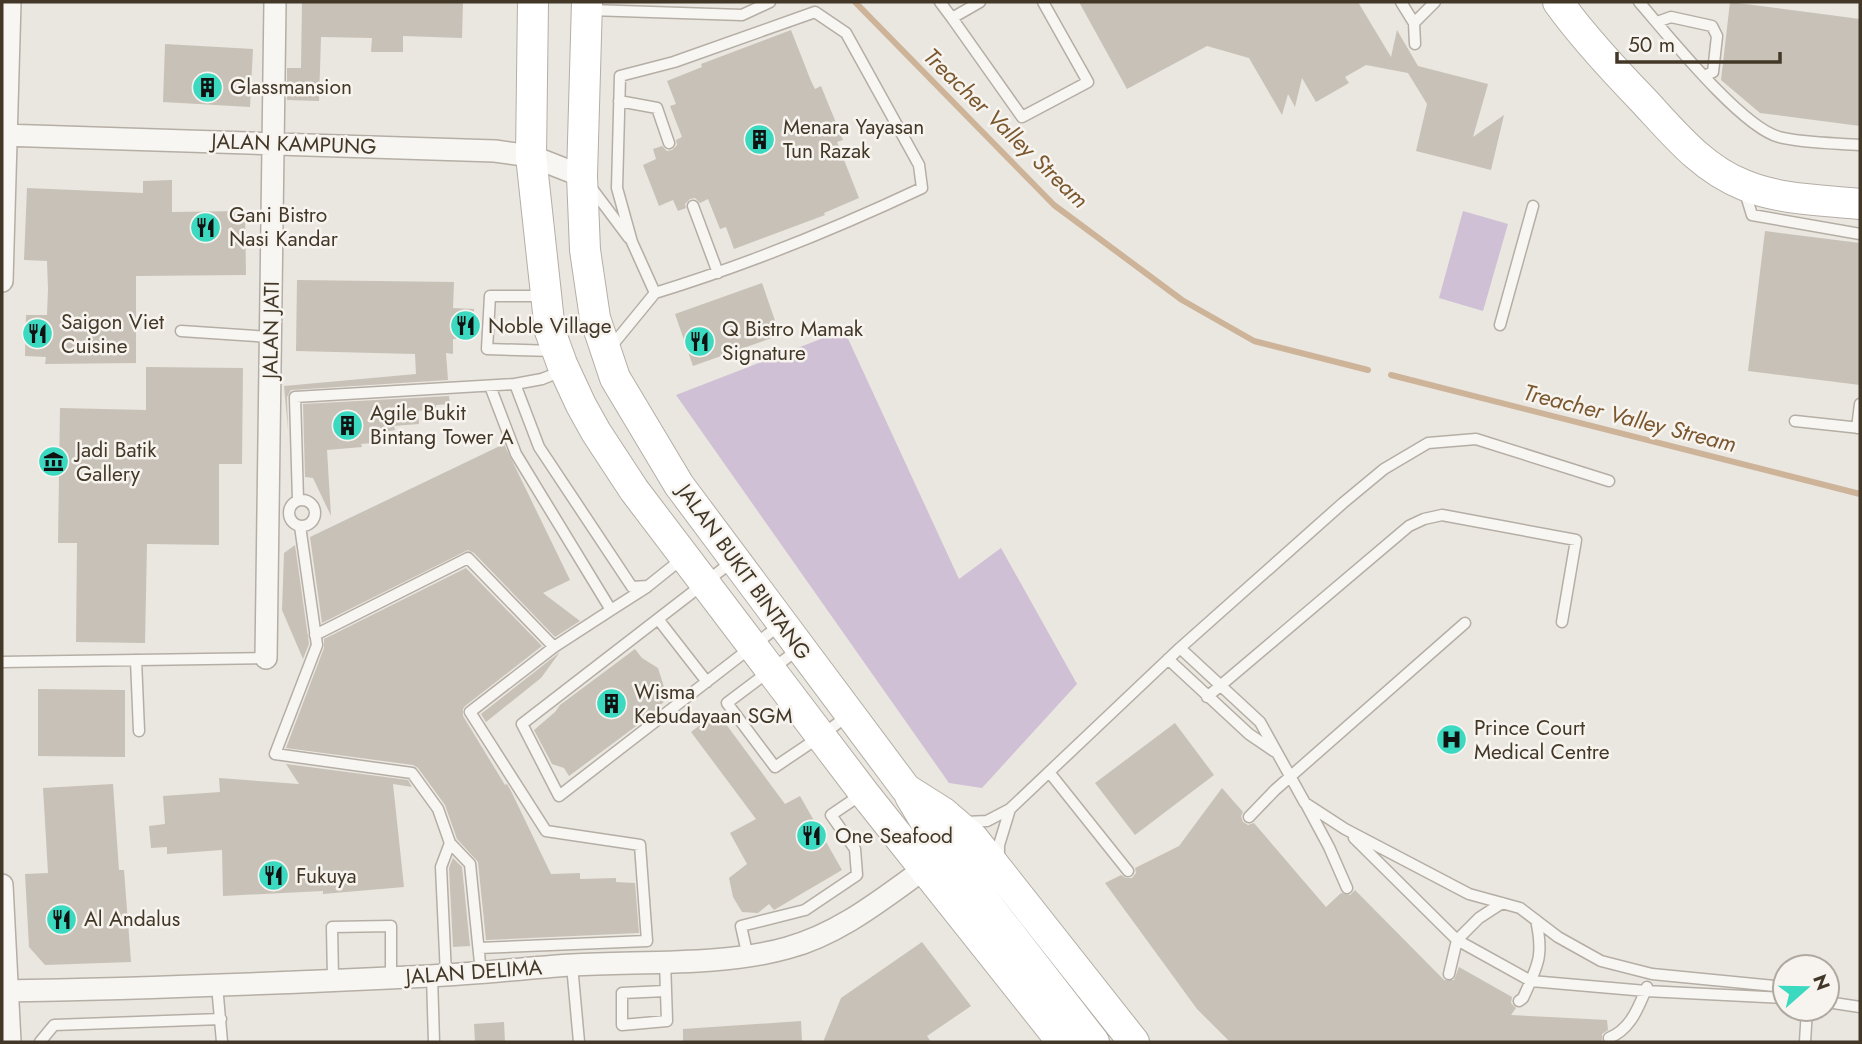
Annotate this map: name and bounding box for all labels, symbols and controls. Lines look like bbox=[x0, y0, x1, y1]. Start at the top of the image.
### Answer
scale bar bbox=[1617, 21, 1780, 65]
text: 50 m bbox=[1628, 30, 1675, 60]
water label: Treacher Valley Stream bbox=[916, 40, 1096, 216]
building icon: Glassmansion bbox=[190, 70, 224, 104]
place label: Glassmansion bbox=[230, 72, 352, 102]
place label: Menara Yayasan Tun Razak bbox=[783, 112, 924, 166]
building icon: Menara Yayasan Tun Razak bbox=[743, 122, 777, 156]
street label: JALAN KAMPUNG bbox=[208, 126, 377, 162]
place label: Gani Bistro Nasi Kandar bbox=[229, 200, 339, 254]
restaurant icon: Gani Bistro Nasi Kandar bbox=[189, 210, 223, 244]
street label: JALAN JATI bbox=[255, 281, 287, 382]
place label: Saigon Viet Cuisine bbox=[61, 307, 164, 361]
restaurant icon: Noble Village bbox=[448, 309, 482, 343]
place label: Noble Village bbox=[488, 311, 612, 341]
place label: Q Bistro Mamak Signature bbox=[722, 314, 864, 368]
restaurant icon: Saigon Viet Cuisine bbox=[21, 317, 55, 351]
restaurant icon: Q Bistro Mamak Signature bbox=[682, 324, 716, 358]
water label: Treacher Valley Stream bbox=[1520, 375, 1740, 461]
place label: Agile Bukit Bintang Tower A bbox=[370, 398, 514, 452]
building icon: Agile Bukit Bintang Tower A bbox=[330, 408, 364, 442]
place label: Jadi Batik Gallery bbox=[73, 435, 157, 489]
museum icon: Jadi Batik Gallery bbox=[36, 445, 70, 479]
street label: JALAN BUKIT BINTANG bbox=[668, 476, 818, 666]
place label: Wisma Kebudayaan SGM bbox=[634, 677, 793, 731]
building icon: Wisma Kebudayaan SGM bbox=[594, 687, 628, 721]
place label: Prince Court Medical Centre bbox=[1474, 713, 1610, 767]
hospital icon: Prince Court Medical Centre bbox=[1434, 723, 1468, 757]
restaurant icon: One Seafood bbox=[795, 819, 829, 853]
place label: One Seafood bbox=[835, 821, 953, 851]
restaurant icon: Fukuya bbox=[256, 859, 290, 893]
place label: Fukuya bbox=[296, 861, 357, 891]
restaurant icon: Al Andalus bbox=[44, 902, 78, 936]
place label: Al Andalus bbox=[84, 904, 180, 934]
street label: JALAN DELIMA bbox=[402, 952, 543, 992]
north arrow bbox=[1771, 953, 1841, 1023]
text: N bbox=[1806, 971, 1837, 994]

